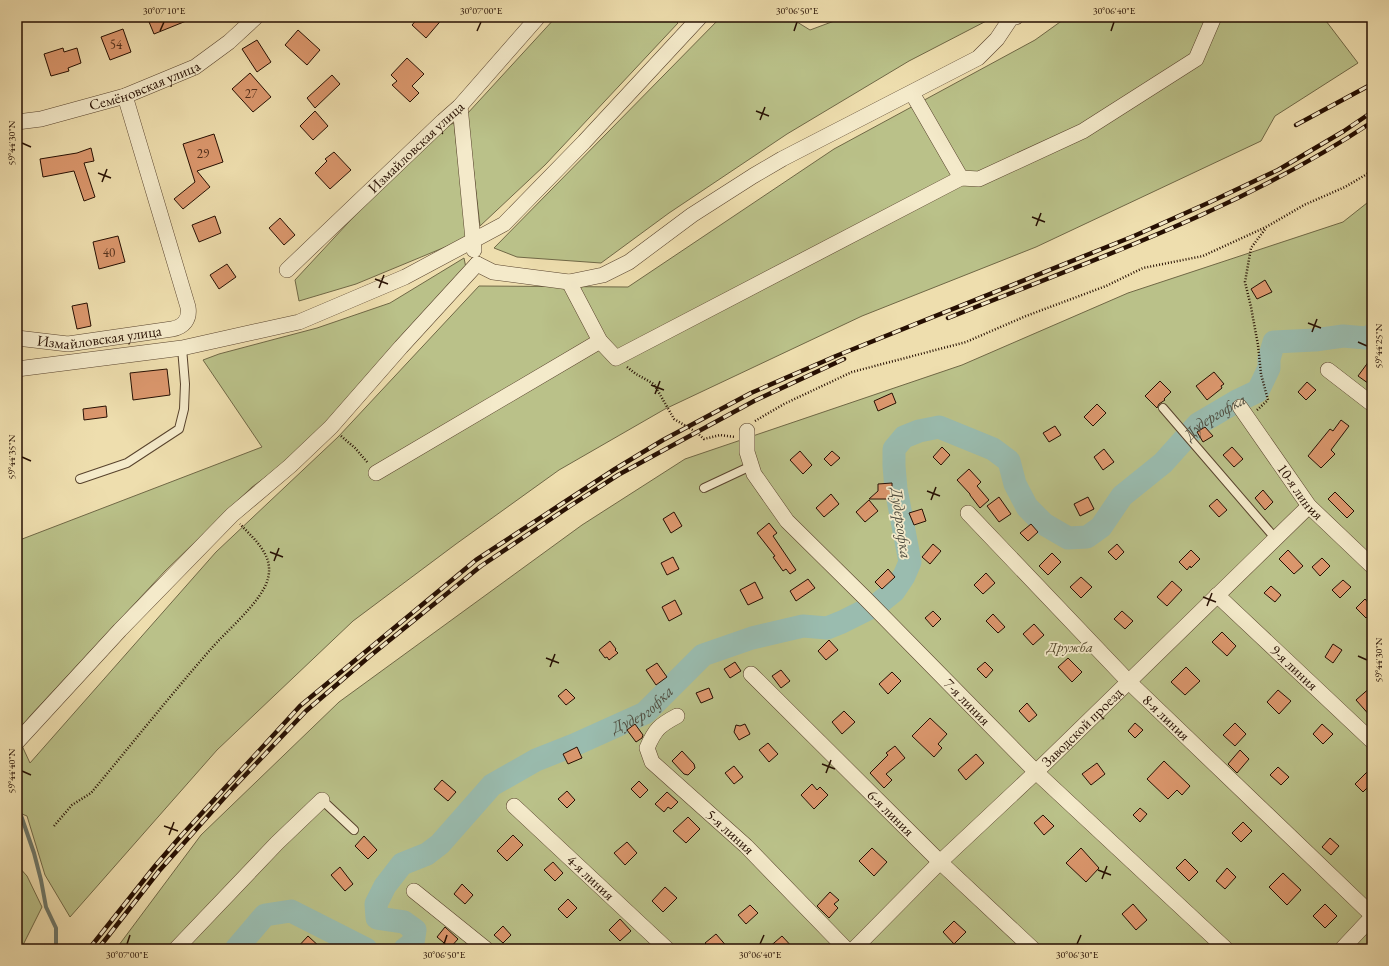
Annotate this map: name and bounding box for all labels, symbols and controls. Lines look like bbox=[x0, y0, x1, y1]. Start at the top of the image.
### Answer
text: 30°07'10"E bbox=[143, 4, 186, 17]
text: 30°07'00"E bbox=[460, 4, 503, 17]
text: 30°06'50"E bbox=[776, 4, 819, 17]
text: 30°06'40"E bbox=[1093, 4, 1136, 17]
house number: 54 bbox=[110, 36, 123, 53]
street label: Семёновская улица bbox=[87, 56, 204, 114]
house number: 27 bbox=[245, 85, 258, 102]
street label: Измайловская улица bbox=[363, 97, 468, 197]
text: 59°44'30"N bbox=[5, 120, 18, 165]
house number: 29 bbox=[197, 145, 210, 162]
house number: 40 bbox=[103, 244, 115, 261]
street label: Измайловская улица bbox=[36, 321, 163, 353]
text: 59°44'25"N bbox=[1372, 323, 1385, 368]
water label: Дудергофка bbox=[1177, 388, 1249, 446]
text: 59°44'35"N bbox=[5, 434, 18, 479]
street label: 10-я линия bbox=[1273, 460, 1328, 524]
water label: Дудергофка bbox=[886, 484, 917, 560]
park label: Дружба bbox=[1046, 637, 1093, 656]
text: 59°44'30"N bbox=[1372, 637, 1385, 682]
street label: 9-я линия bbox=[1267, 640, 1323, 695]
street label: 7-я линия bbox=[940, 674, 995, 729]
water label: Дудергофка bbox=[606, 681, 678, 739]
street label: Заводской проезд bbox=[1037, 683, 1126, 771]
street label: 8-я линия bbox=[1139, 690, 1195, 745]
text: 59°44'40"N bbox=[5, 748, 18, 793]
street label: 6-я линия bbox=[864, 785, 919, 840]
street label: 5-я линия bbox=[702, 805, 759, 858]
street label: 4-я линия bbox=[563, 850, 619, 904]
text: 30°07'00"E bbox=[106, 948, 149, 961]
text: 30°06'50"E bbox=[423, 948, 466, 961]
text: 30°06'40"E bbox=[739, 948, 782, 961]
text: 30°06'30"E bbox=[1056, 948, 1099, 961]

